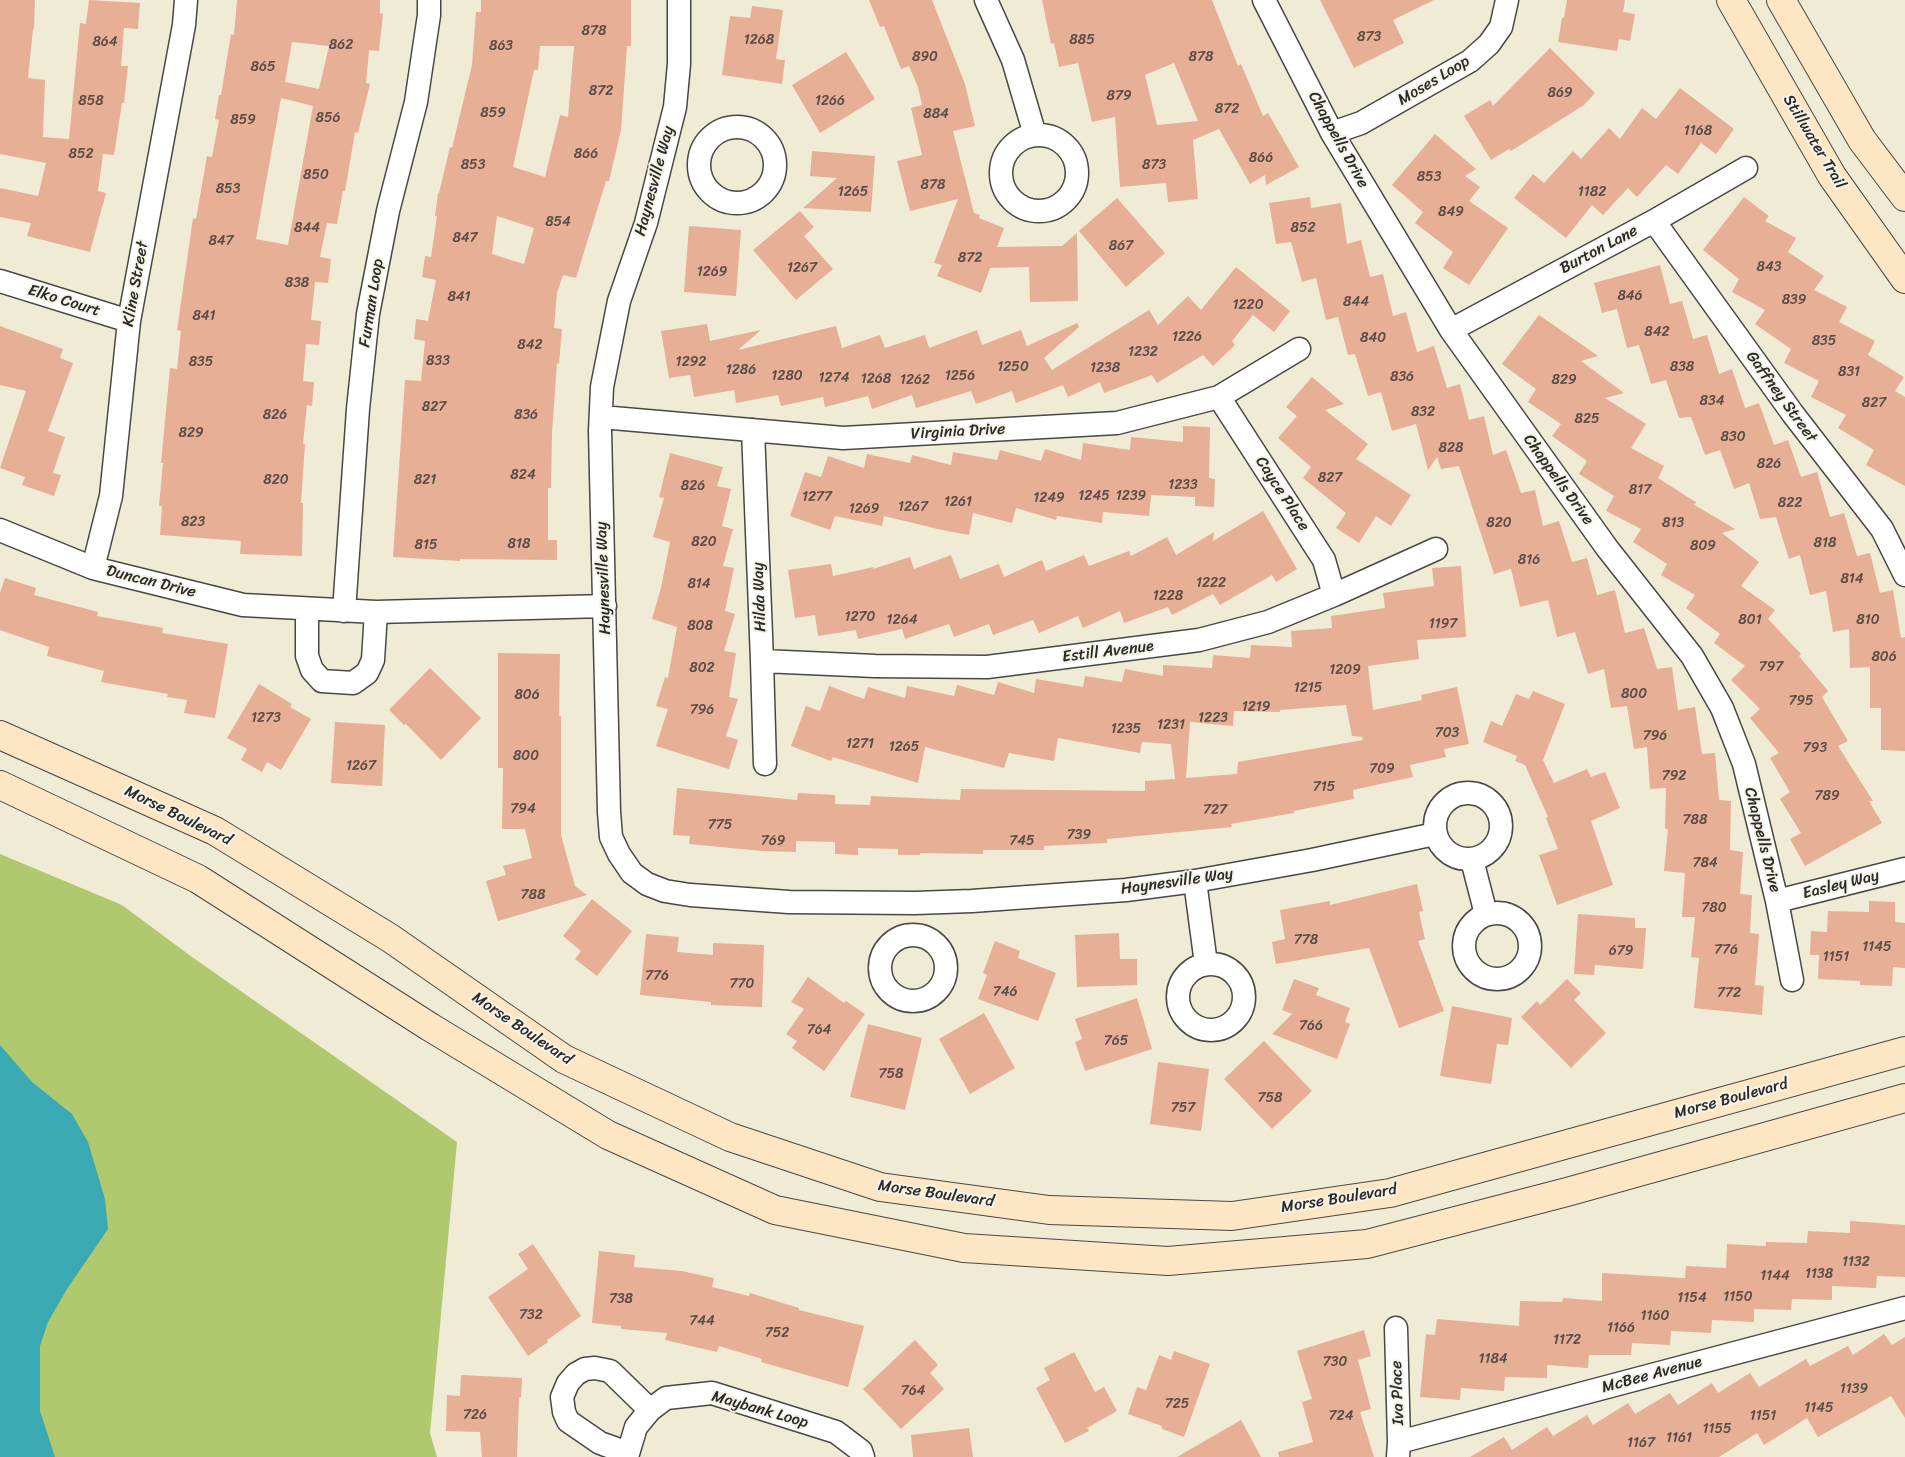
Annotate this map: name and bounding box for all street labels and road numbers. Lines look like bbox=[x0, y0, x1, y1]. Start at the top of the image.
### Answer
street label: Moses Loop bbox=[1395, 52, 1473, 110]
street label: Chappells Drive bbox=[1304, 88, 1372, 192]
street label: Stillwater Trail bbox=[1778, 92, 1850, 192]
street label: Haynesville Way bbox=[631, 124, 679, 238]
street label: Burton Lane bbox=[1557, 221, 1641, 279]
street label: Kline Street bbox=[119, 240, 153, 328]
street label: Furman Loop bbox=[356, 257, 388, 349]
street label: Elko Court bbox=[26, 281, 102, 321]
street label: Gaffney Street bbox=[1741, 348, 1821, 446]
street label: Virginia Drive bbox=[910, 420, 1006, 444]
street label: Chappells Drive bbox=[1519, 431, 1597, 529]
street label: Cayce Place bbox=[1251, 453, 1313, 535]
street label: Haynesville Way bbox=[592, 521, 616, 635]
street label: Duncan Drive bbox=[104, 562, 198, 602]
street label: Hilda Way bbox=[749, 562, 771, 632]
street label: Estill Avenue bbox=[1061, 637, 1155, 667]
street label: Morse Boulevard bbox=[121, 782, 235, 850]
street label: Chappells Drive bbox=[1740, 785, 1784, 895]
street label: Haynesville Way bbox=[1120, 865, 1234, 899]
street label: Easley Way bbox=[1801, 866, 1881, 904]
street label: Morse Boulevard bbox=[468, 988, 576, 1070]
street label: Morse Boulevard bbox=[1672, 1075, 1790, 1123]
street label: Morse Boulevard bbox=[877, 1176, 995, 1212]
street label: Morse Boulevard bbox=[1280, 1180, 1398, 1218]
street label: McBee Avenue bbox=[1600, 1352, 1704, 1398]
street label: Iva Place bbox=[1387, 1360, 1409, 1426]
street label: Maybank Loop bbox=[710, 1387, 810, 1433]

